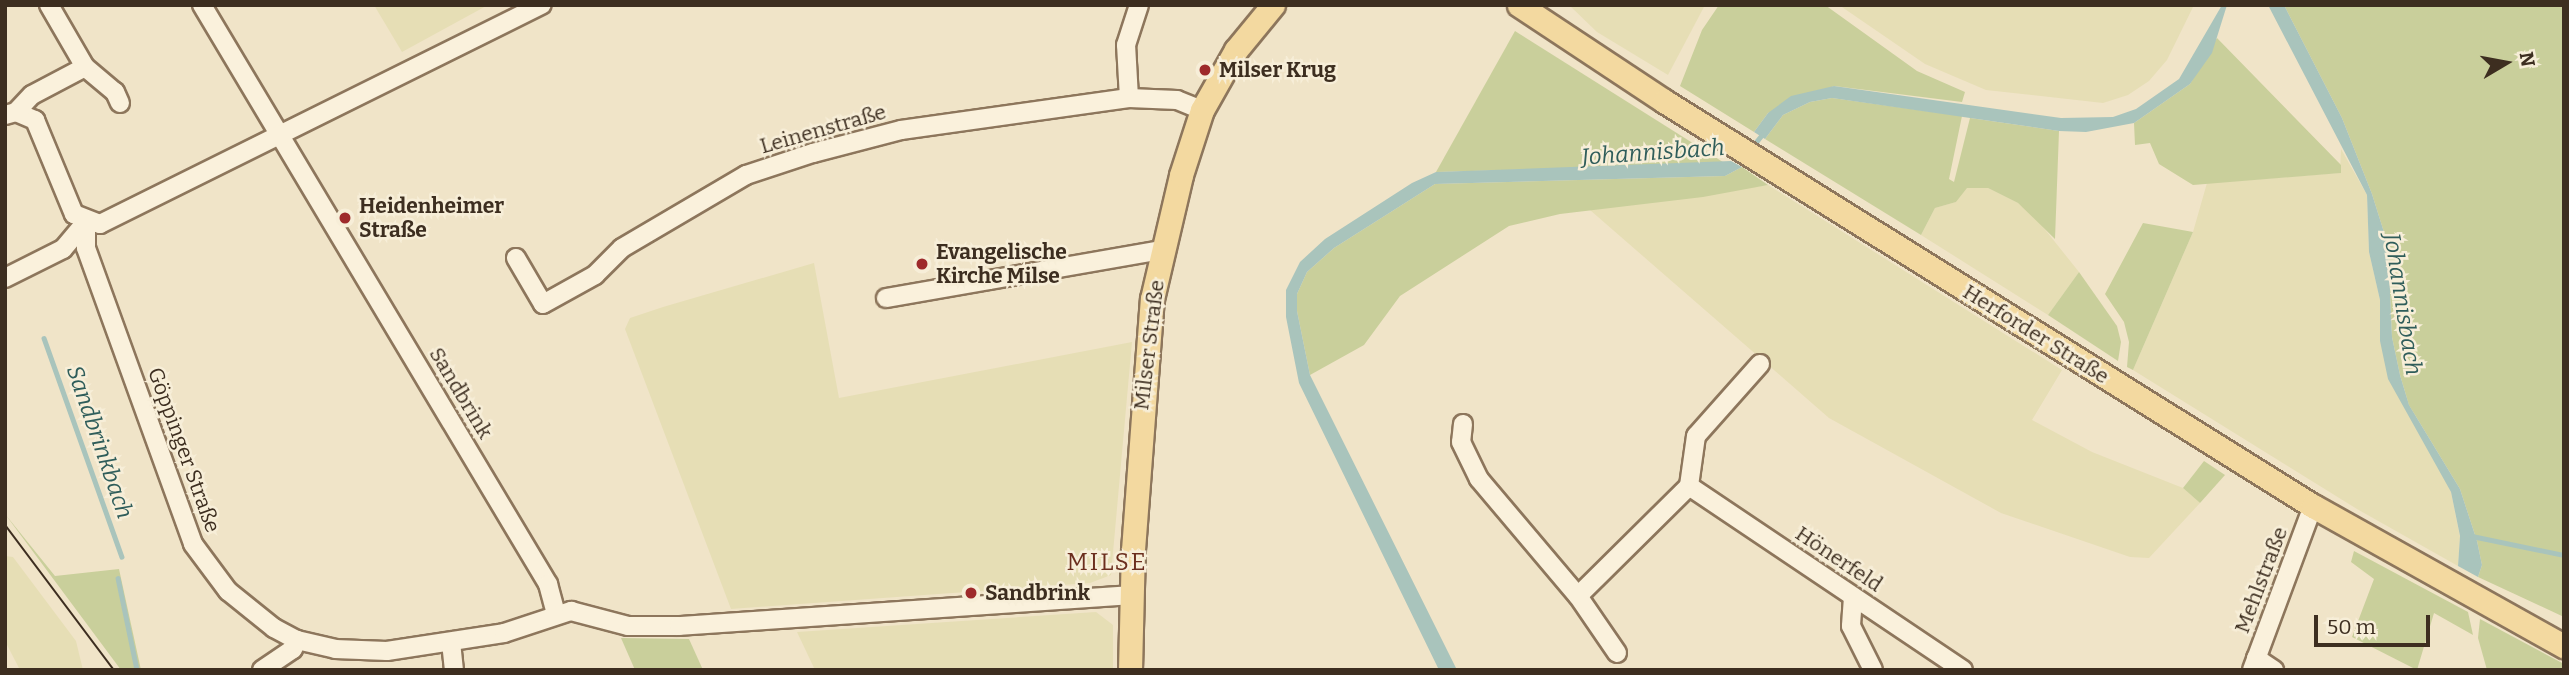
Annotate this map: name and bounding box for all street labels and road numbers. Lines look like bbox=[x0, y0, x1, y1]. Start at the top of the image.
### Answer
street label: Leinenstraße bbox=[757, 99, 889, 159]
street label: Milser Straße bbox=[1129, 278, 1169, 412]
street label: Herforder Straße bbox=[1958, 279, 2114, 389]
street label: Sandbrink bbox=[424, 343, 498, 443]
street label: Göppinger Straße bbox=[142, 364, 226, 536]
street label: Hönerfeld bbox=[1791, 521, 1887, 597]
street label: Mehlstraße bbox=[2229, 523, 2293, 637]

